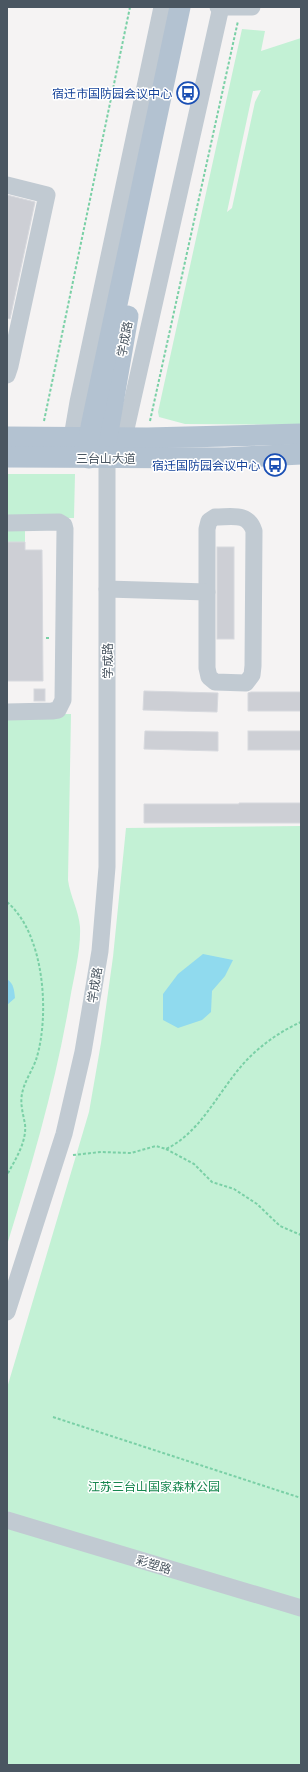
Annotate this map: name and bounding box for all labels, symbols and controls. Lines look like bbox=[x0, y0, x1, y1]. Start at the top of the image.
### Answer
bus stop icon: 宿迁市国防园会议中心 bbox=[175, 80, 201, 106]
place label: 宿迁市国防园会议中心 bbox=[52, 86, 172, 100]
street label: 学成路 bbox=[114, 320, 134, 358]
street label: 三台山大道 bbox=[76, 451, 136, 465]
bus stop icon: 宿迁国防园会议中心 bbox=[262, 452, 288, 478]
place label: 宿迁国防园会议中心 bbox=[152, 458, 260, 472]
street label: 学成路 bbox=[100, 643, 114, 679]
street label: 学成路 bbox=[84, 966, 104, 1004]
park label: 江苏三台山国家森林公园 bbox=[88, 1479, 220, 1493]
street label: 彩塑路 bbox=[135, 1552, 173, 1576]

